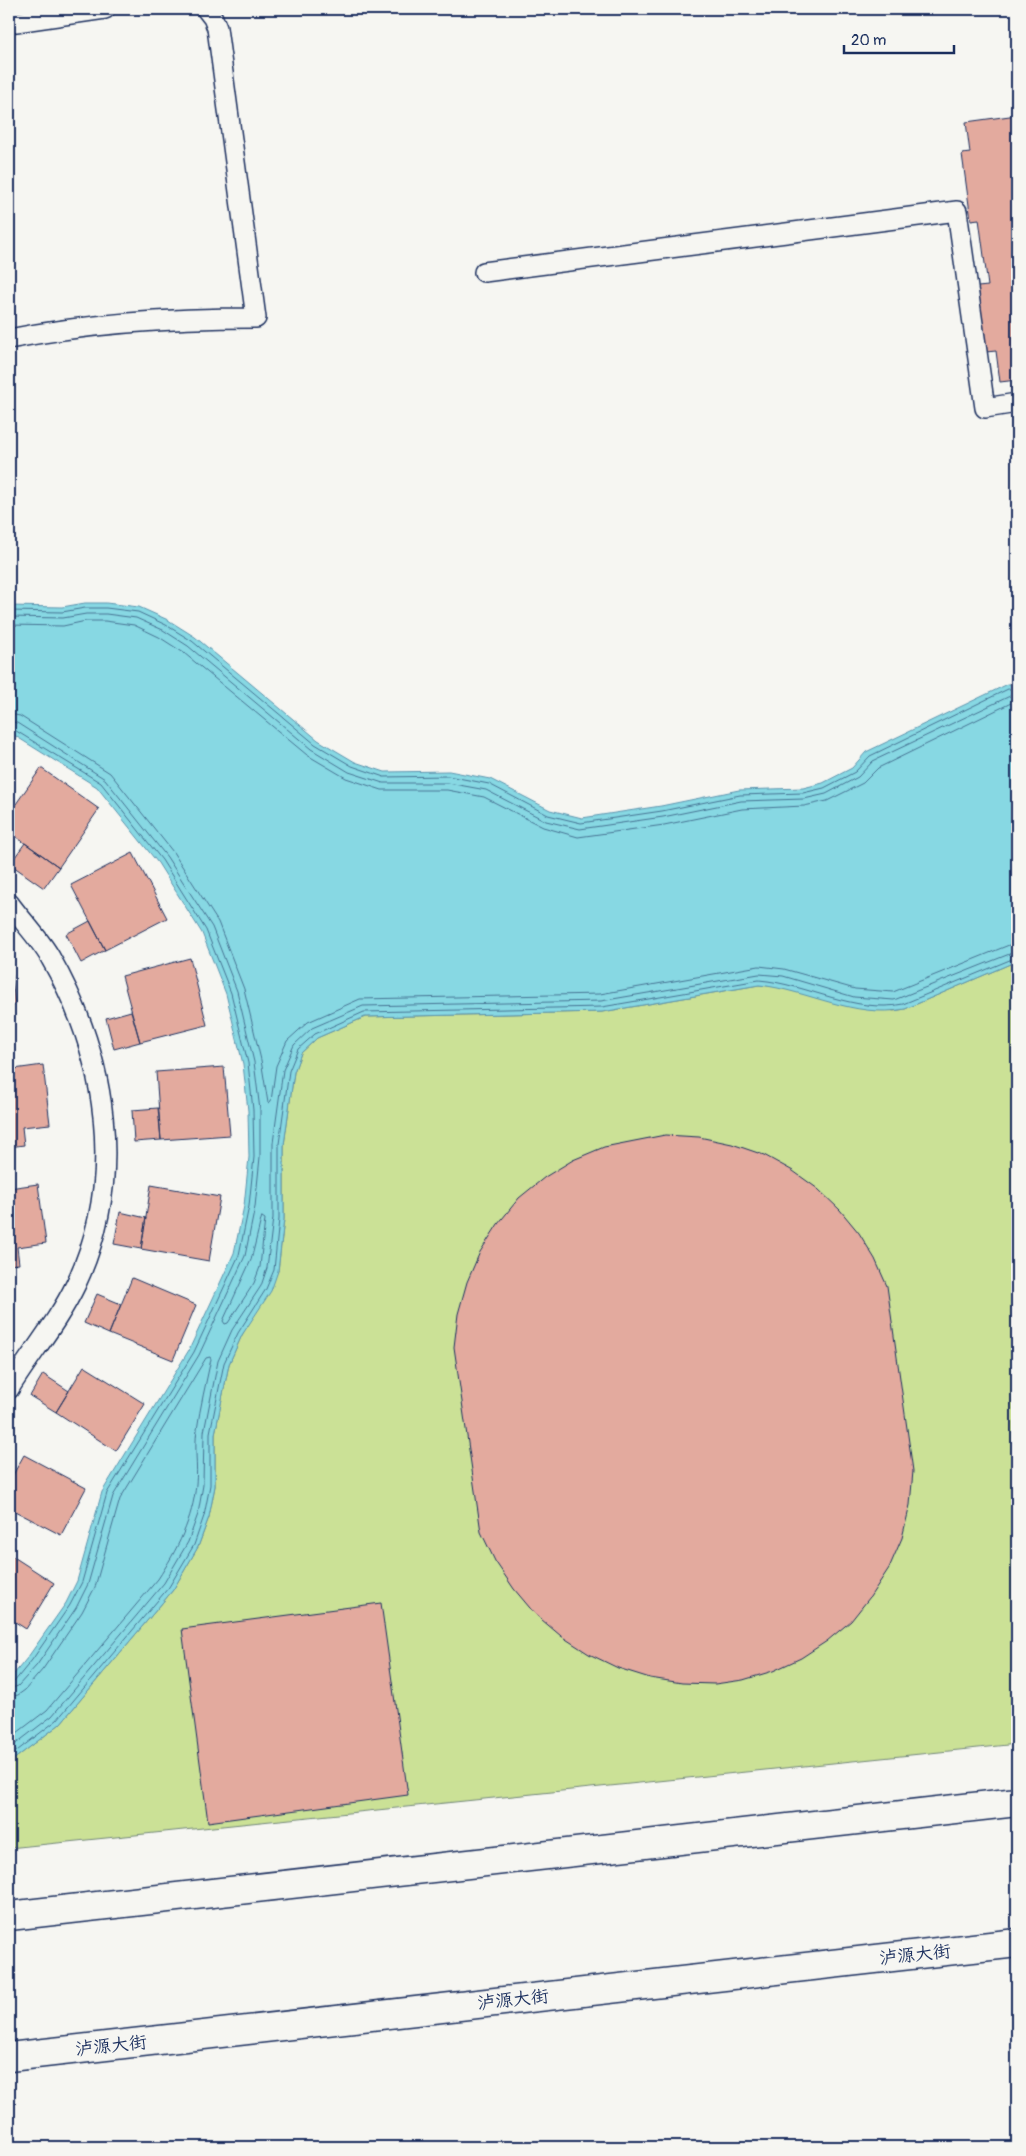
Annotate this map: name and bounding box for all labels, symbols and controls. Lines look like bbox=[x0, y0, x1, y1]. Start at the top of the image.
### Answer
scale bar bbox=[844, 22, 954, 54]
text: 20 m bbox=[851, 31, 886, 50]
street label: 泸源大街 bbox=[878, 1940, 952, 1970]
street label: 泸源大街 bbox=[476, 1985, 550, 2015]
street label: 泸源大街 bbox=[74, 2031, 148, 2061]

